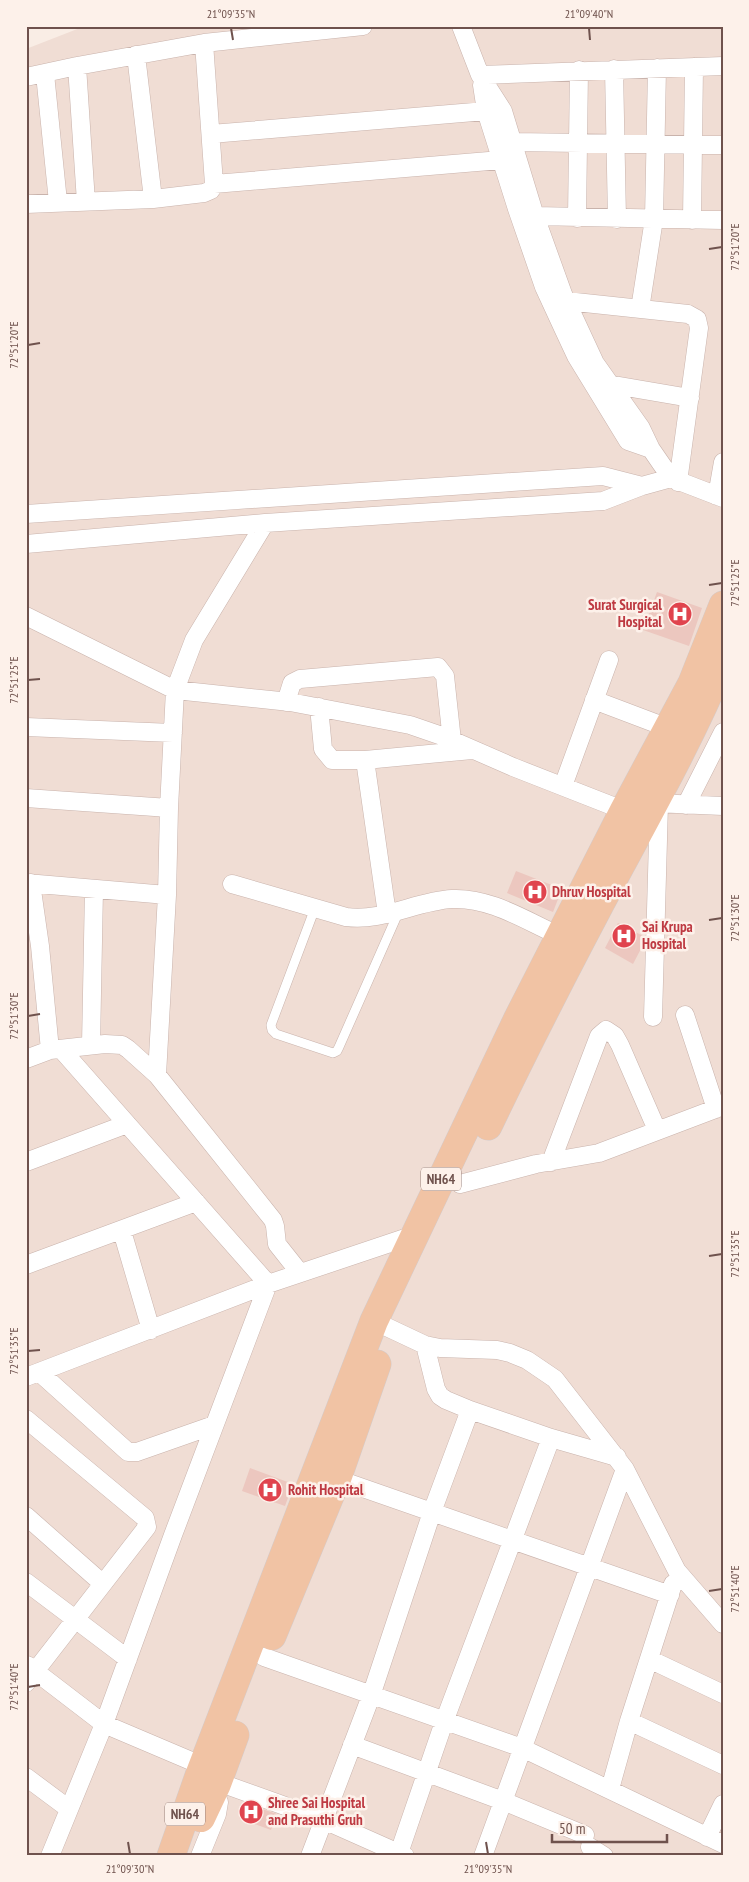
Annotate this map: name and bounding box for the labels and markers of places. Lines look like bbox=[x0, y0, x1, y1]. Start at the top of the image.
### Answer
place label: Surat Surgical Hospital bbox=[588, 595, 662, 631]
hospital icon: Surat Surgical Hospital bbox=[667, 601, 693, 627]
hospital icon: Dhruv Hospital bbox=[522, 879, 548, 905]
place label: Dhruv Hospital bbox=[552, 882, 631, 901]
place label: Sai Krupa Hospital bbox=[642, 917, 693, 953]
hospital icon: Sai Krupa Hospital bbox=[611, 923, 637, 949]
hospital icon: Rohit Hospital bbox=[257, 1477, 283, 1503]
place label: Rohit Hospital bbox=[288, 1480, 364, 1499]
place label: Shree Sai Hospital and Prasuthi Gruh bbox=[268, 1793, 365, 1829]
hospital icon: Shree Sai Hospital and Prasuthi Gruh bbox=[238, 1799, 264, 1825]

